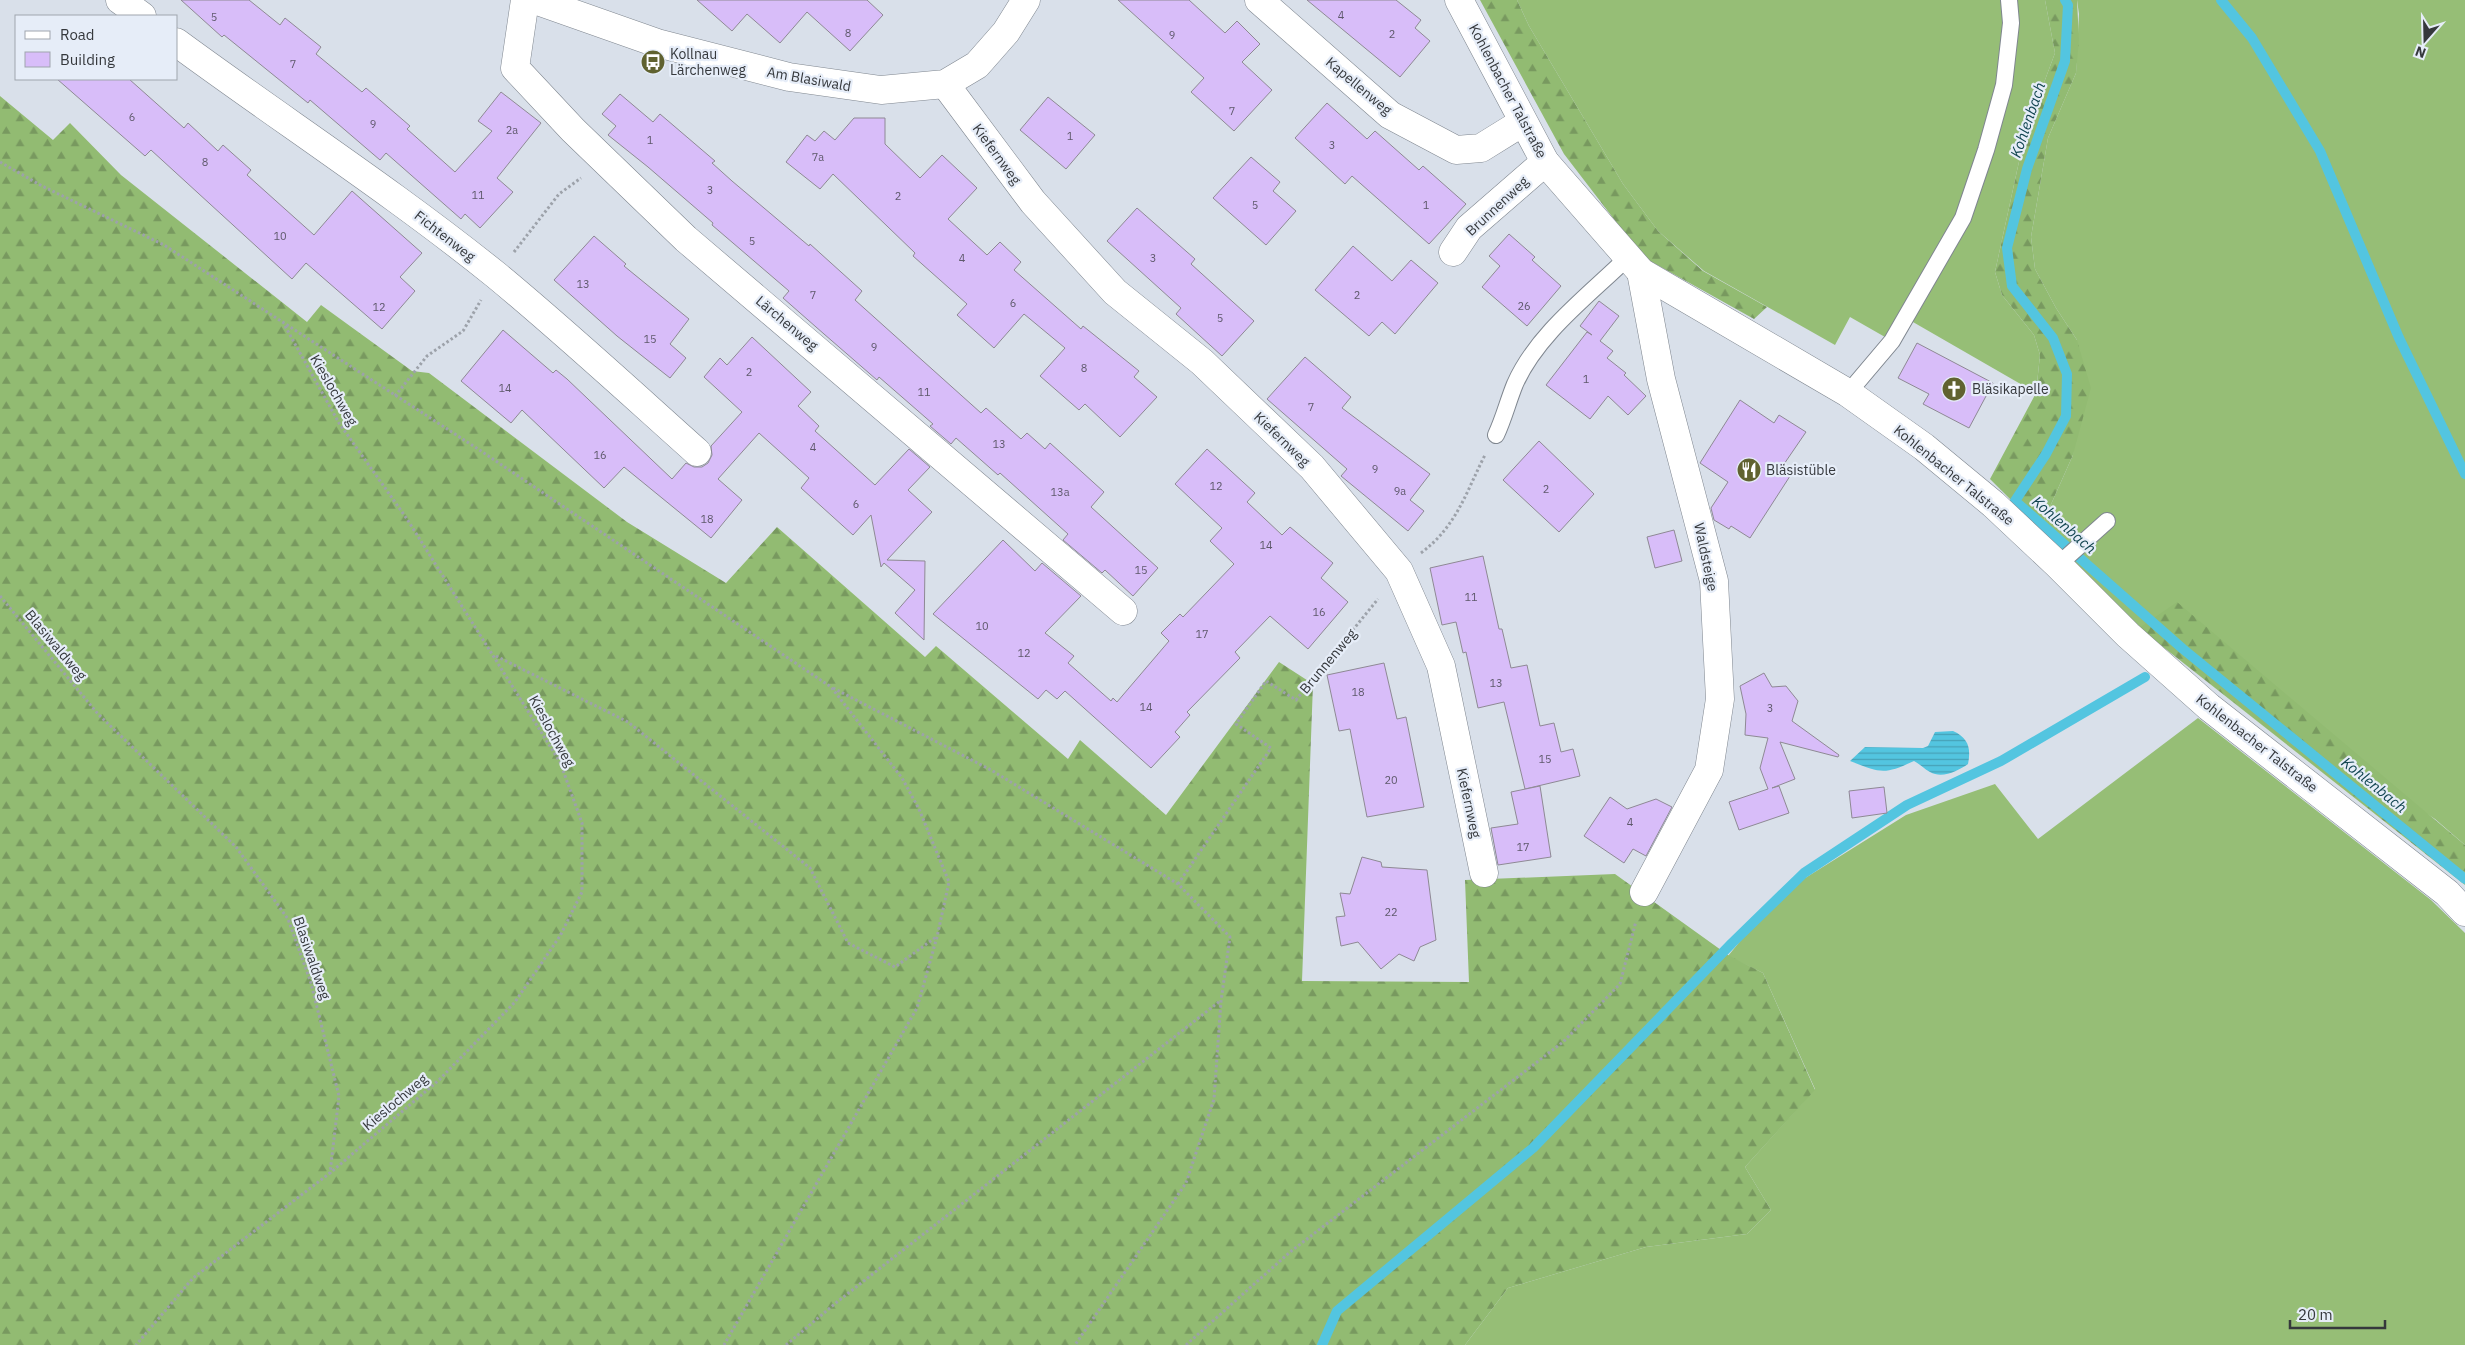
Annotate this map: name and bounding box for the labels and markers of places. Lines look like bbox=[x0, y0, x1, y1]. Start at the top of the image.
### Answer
place label: Kollnau Lärchenweg bbox=[670, 45, 746, 79]
bus stop icon: Kollnau Lärchenweg bbox=[640, 49, 666, 75]
church icon: Bläsikapelle bbox=[1941, 376, 1967, 402]
place label: Bläsikapelle bbox=[1972, 380, 2049, 398]
restaurant icon: Bläsistüble bbox=[1736, 457, 1762, 483]
place label: Bläsistüble bbox=[1766, 461, 1836, 479]

